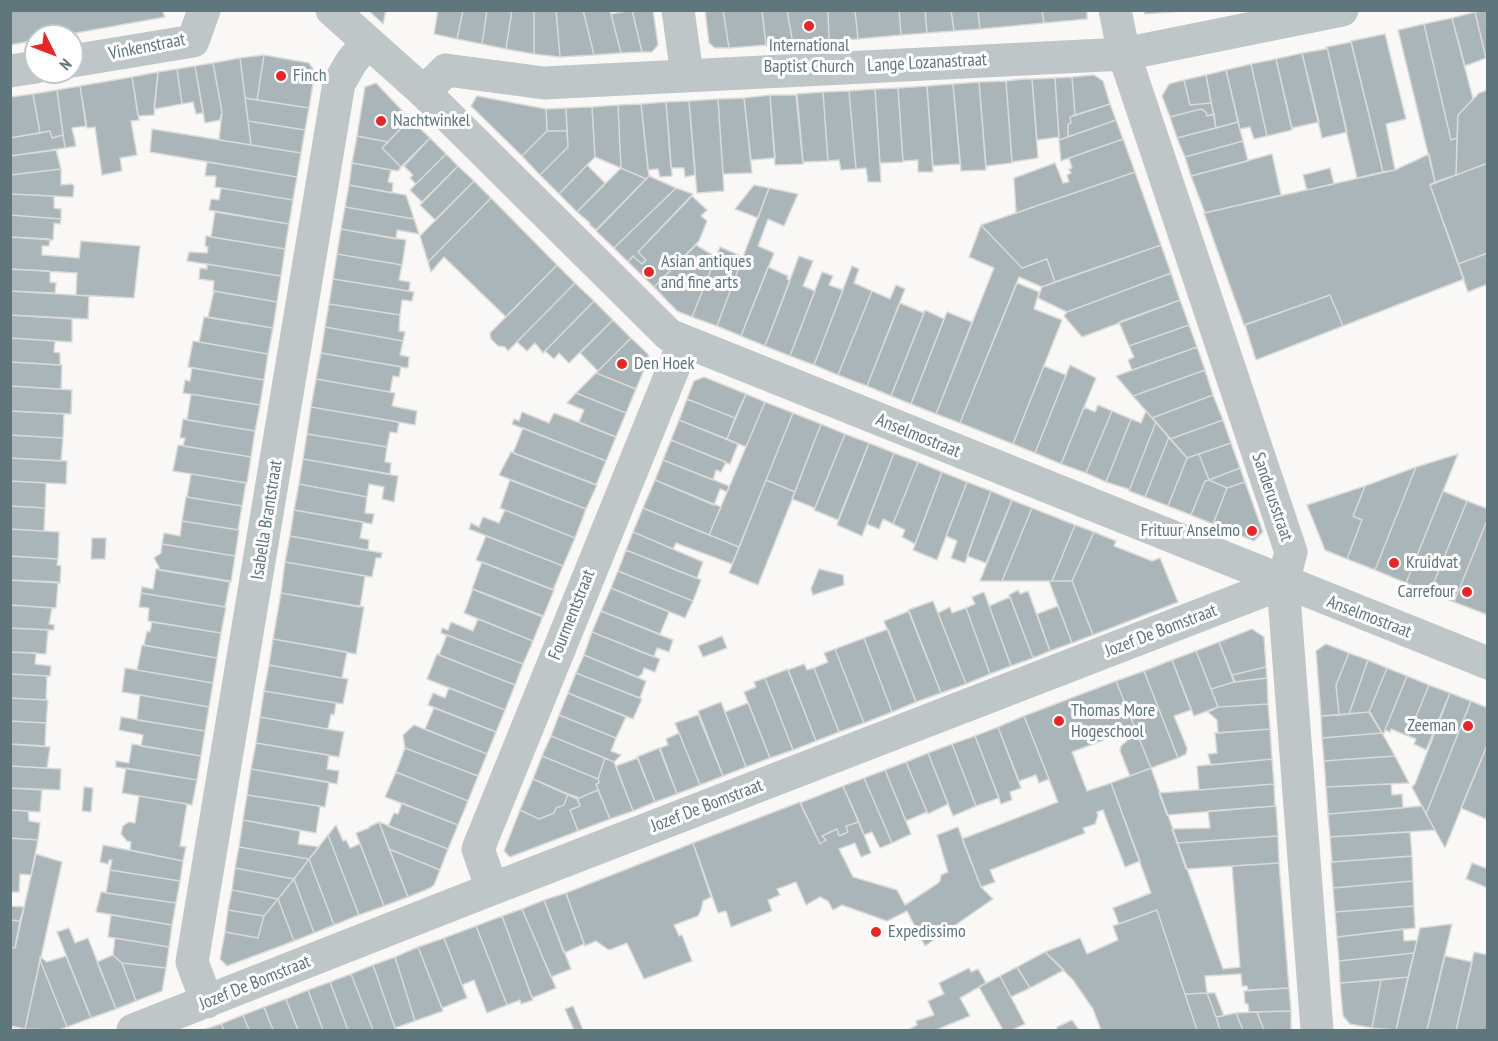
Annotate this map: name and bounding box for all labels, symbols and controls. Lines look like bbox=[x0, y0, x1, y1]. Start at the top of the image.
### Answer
marker: International Baptist Church bbox=[802, 19, 816, 33]
north arrow bbox=[24, 24, 84, 84]
street label: Vinkenstraat bbox=[107, 29, 187, 65]
place label: International Baptist Church bbox=[764, 35, 854, 78]
street label: Lange Lozanastraat bbox=[867, 49, 987, 77]
text: N bbox=[56, 55, 76, 75]
place label: Finch bbox=[293, 65, 327, 87]
marker: Finch bbox=[274, 69, 288, 83]
place label: Nachtwinkel bbox=[393, 110, 470, 132]
marker: Nachtwinkel bbox=[374, 114, 388, 128]
place label: Asian antiques and fine arts bbox=[661, 251, 751, 294]
marker: Asian antiques and fine arts bbox=[642, 265, 656, 279]
place label: Den Hoek bbox=[634, 353, 694, 375]
marker: Den Hoek bbox=[615, 357, 629, 371]
street label: Anselmostraat bbox=[873, 409, 963, 463]
street label: Sanderusstraat bbox=[1247, 450, 1297, 544]
street label: Isabella Brantstraat bbox=[247, 459, 287, 581]
place label: Frituur Anselmo bbox=[1141, 520, 1240, 542]
marker: Frituur Anselmo bbox=[1245, 524, 1259, 538]
place label: Kruidvat bbox=[1406, 552, 1458, 574]
marker: Kruidvat bbox=[1387, 556, 1401, 570]
street label: Fourmentstraat bbox=[544, 567, 600, 663]
place label: Carrefour bbox=[1397, 581, 1455, 603]
marker: Carrefour bbox=[1460, 585, 1474, 599]
street label: Anselmostraat bbox=[1324, 591, 1414, 643]
street label: Jozef De Bomstraat bbox=[1102, 600, 1220, 662]
place label: Thomas More Hogeschool bbox=[1071, 700, 1155, 742]
marker: Thomas More Hogeschool bbox=[1052, 714, 1066, 728]
place label: Zeeman bbox=[1407, 715, 1456, 737]
marker: Zeeman bbox=[1461, 719, 1475, 733]
street label: Jozef De Bomstraat bbox=[648, 775, 766, 837]
place label: Expedissimo bbox=[888, 921, 966, 943]
marker: Expedissimo bbox=[869, 925, 883, 939]
street label: Jozef De Bomstraat bbox=[196, 951, 314, 1015]

